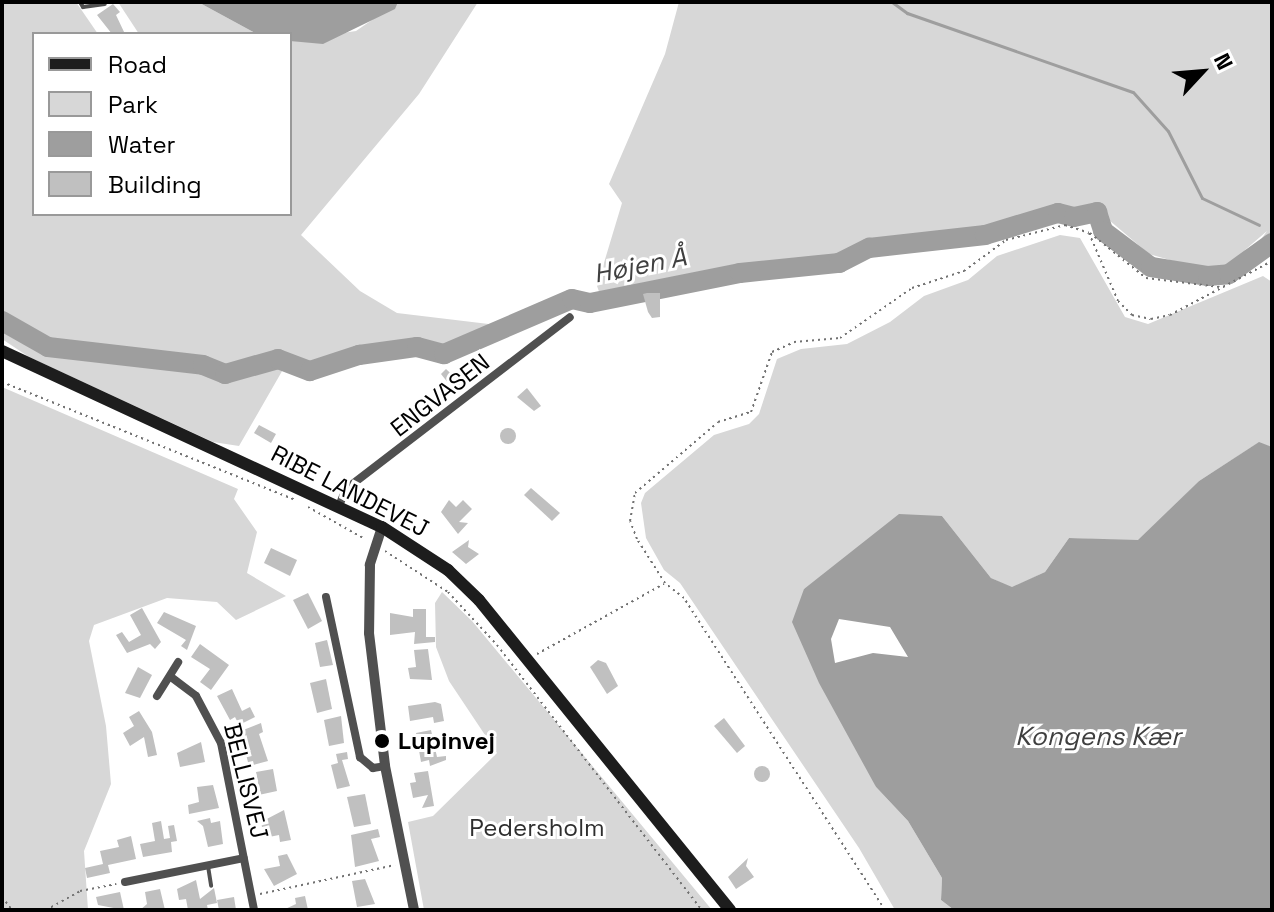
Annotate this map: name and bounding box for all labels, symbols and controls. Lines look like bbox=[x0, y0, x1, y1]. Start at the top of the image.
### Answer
legend bbox=[32, 32, 292, 216]
north arrow bbox=[1162, 32, 1242, 112]
text: Road bbox=[108, 49, 167, 80]
text: N bbox=[1208, 49, 1239, 74]
text: Park bbox=[108, 89, 158, 120]
text: Water bbox=[108, 129, 176, 160]
text: Building bbox=[108, 169, 202, 200]
water label: Højen Å bbox=[591, 242, 689, 290]
street label: ENGVASEN bbox=[385, 347, 495, 443]
street label: RIBE LANDEVEJ bbox=[267, 439, 433, 543]
street label: BELLISVEJ bbox=[218, 720, 274, 842]
water label: Kongens Kær bbox=[1015, 721, 1181, 753]
place label: Lupinvej bbox=[398, 727, 495, 755]
marker: Lupinvej bbox=[373, 732, 391, 750]
park label: Pedersholm bbox=[469, 814, 605, 842]

